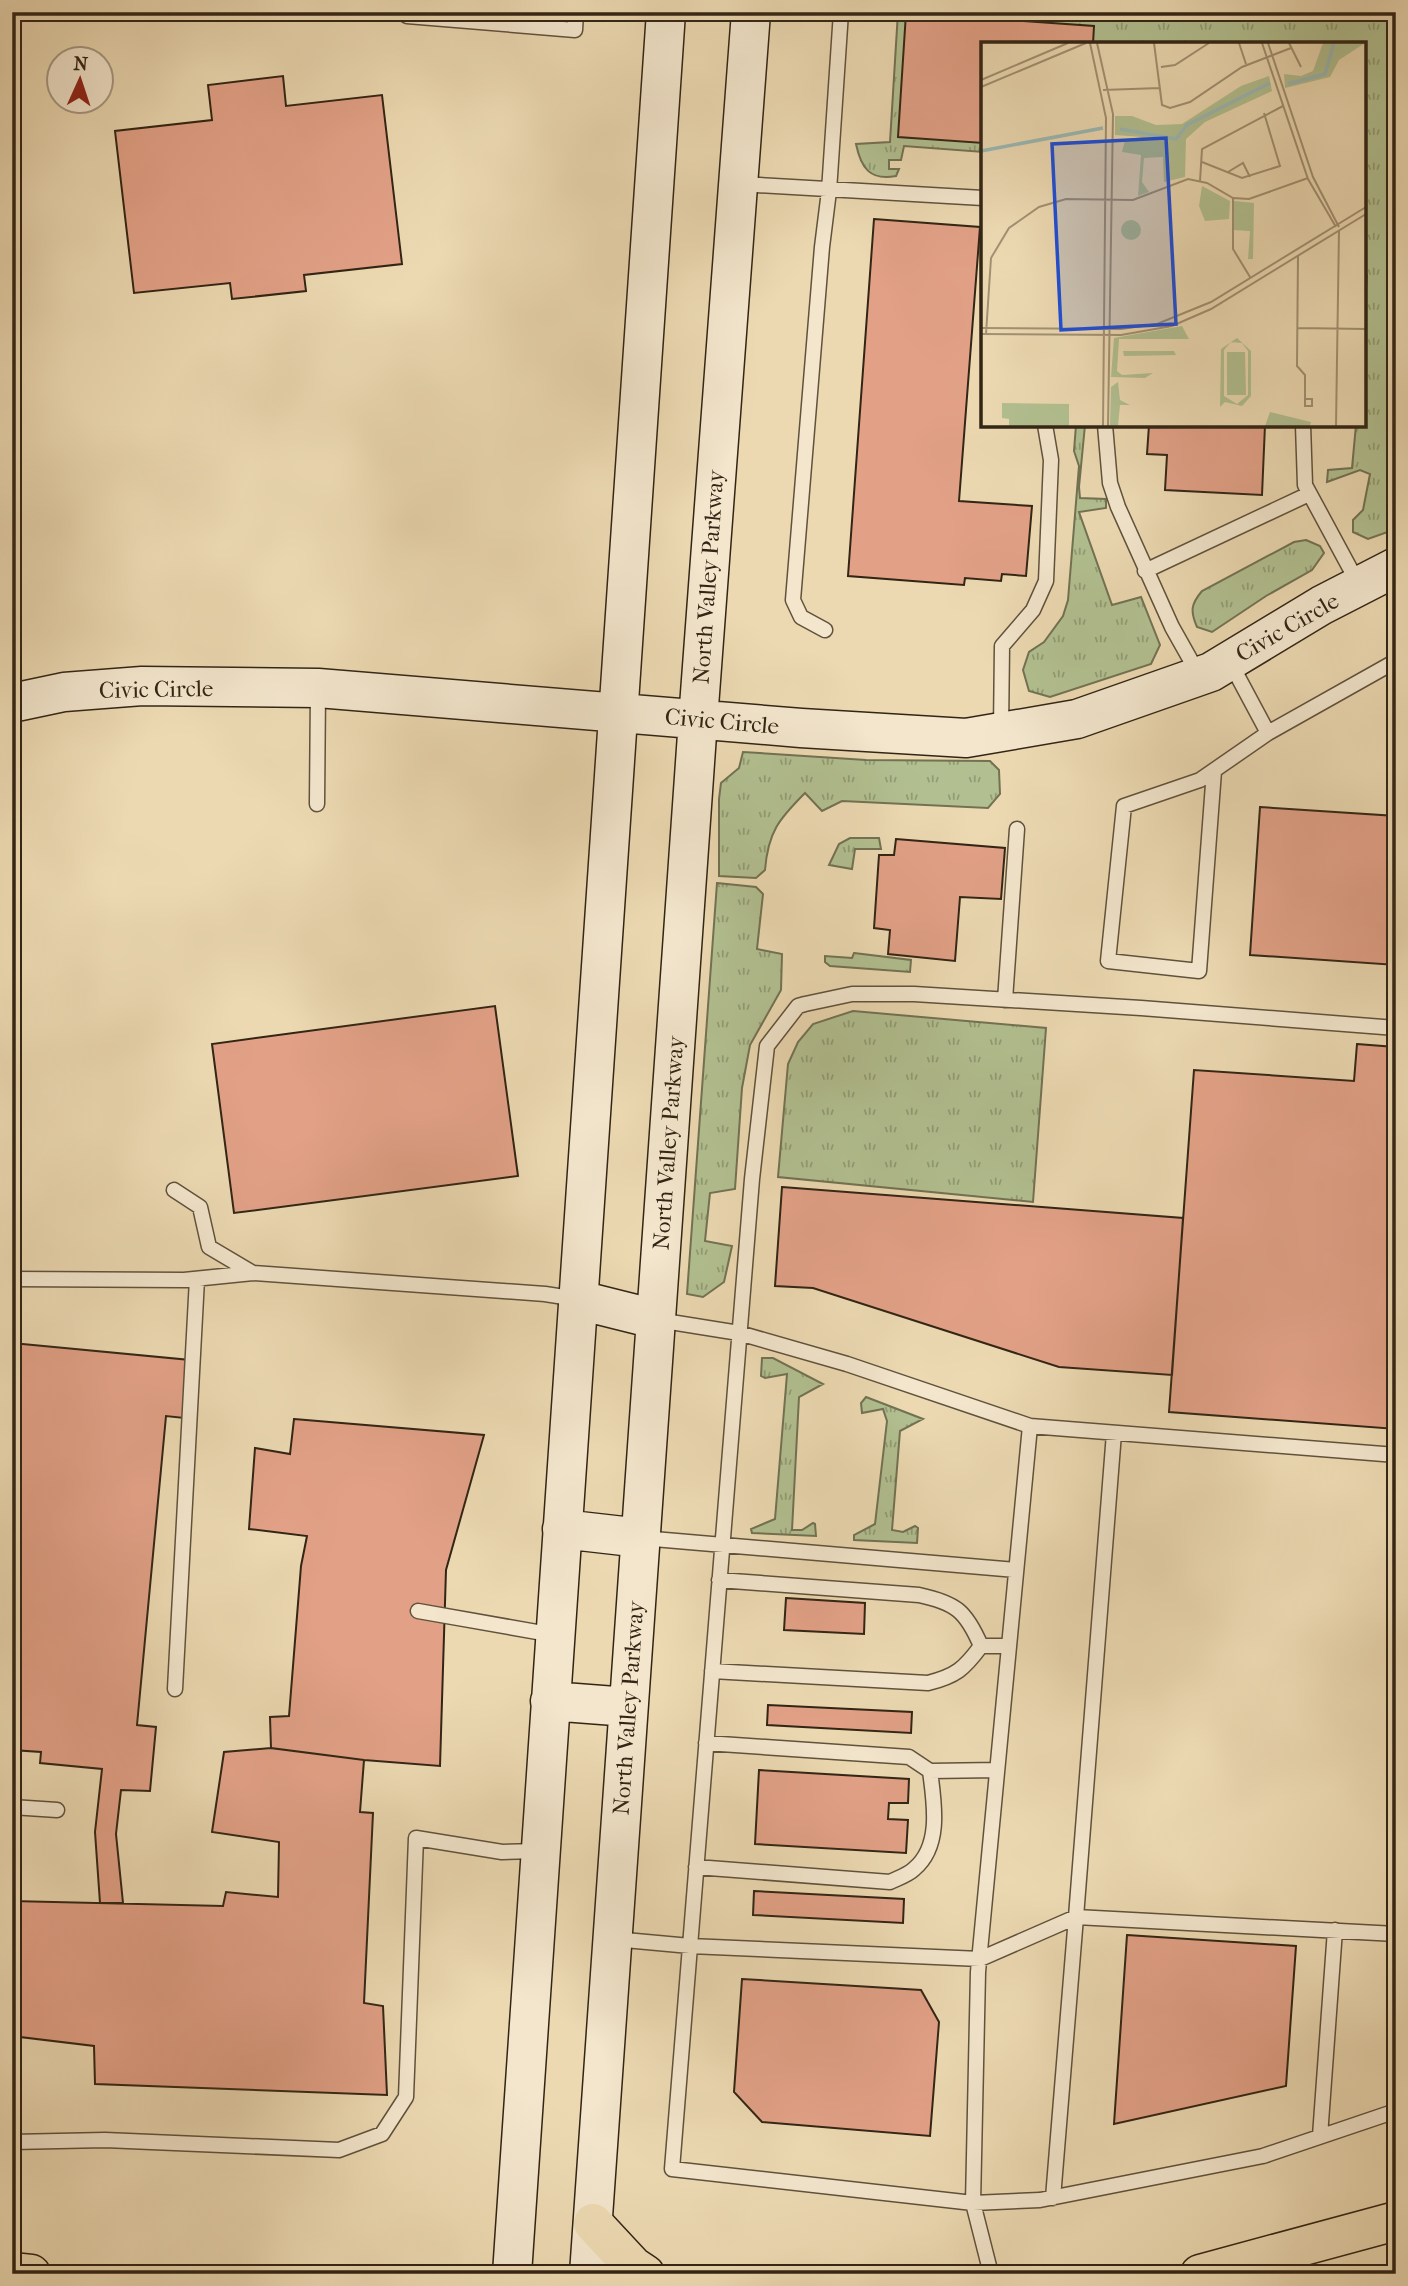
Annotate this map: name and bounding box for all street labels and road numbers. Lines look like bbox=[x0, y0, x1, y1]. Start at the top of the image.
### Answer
street label: North Valley Parkway bbox=[688, 468, 730, 685]
street label: Civic Circle bbox=[1231, 587, 1344, 668]
street label: Civic Circle bbox=[99, 675, 213, 704]
street label: Civic Circle bbox=[664, 703, 780, 740]
street label: North Valley Parkway bbox=[648, 1034, 690, 1251]
street label: North Valley Parkway bbox=[608, 1599, 650, 1816]

